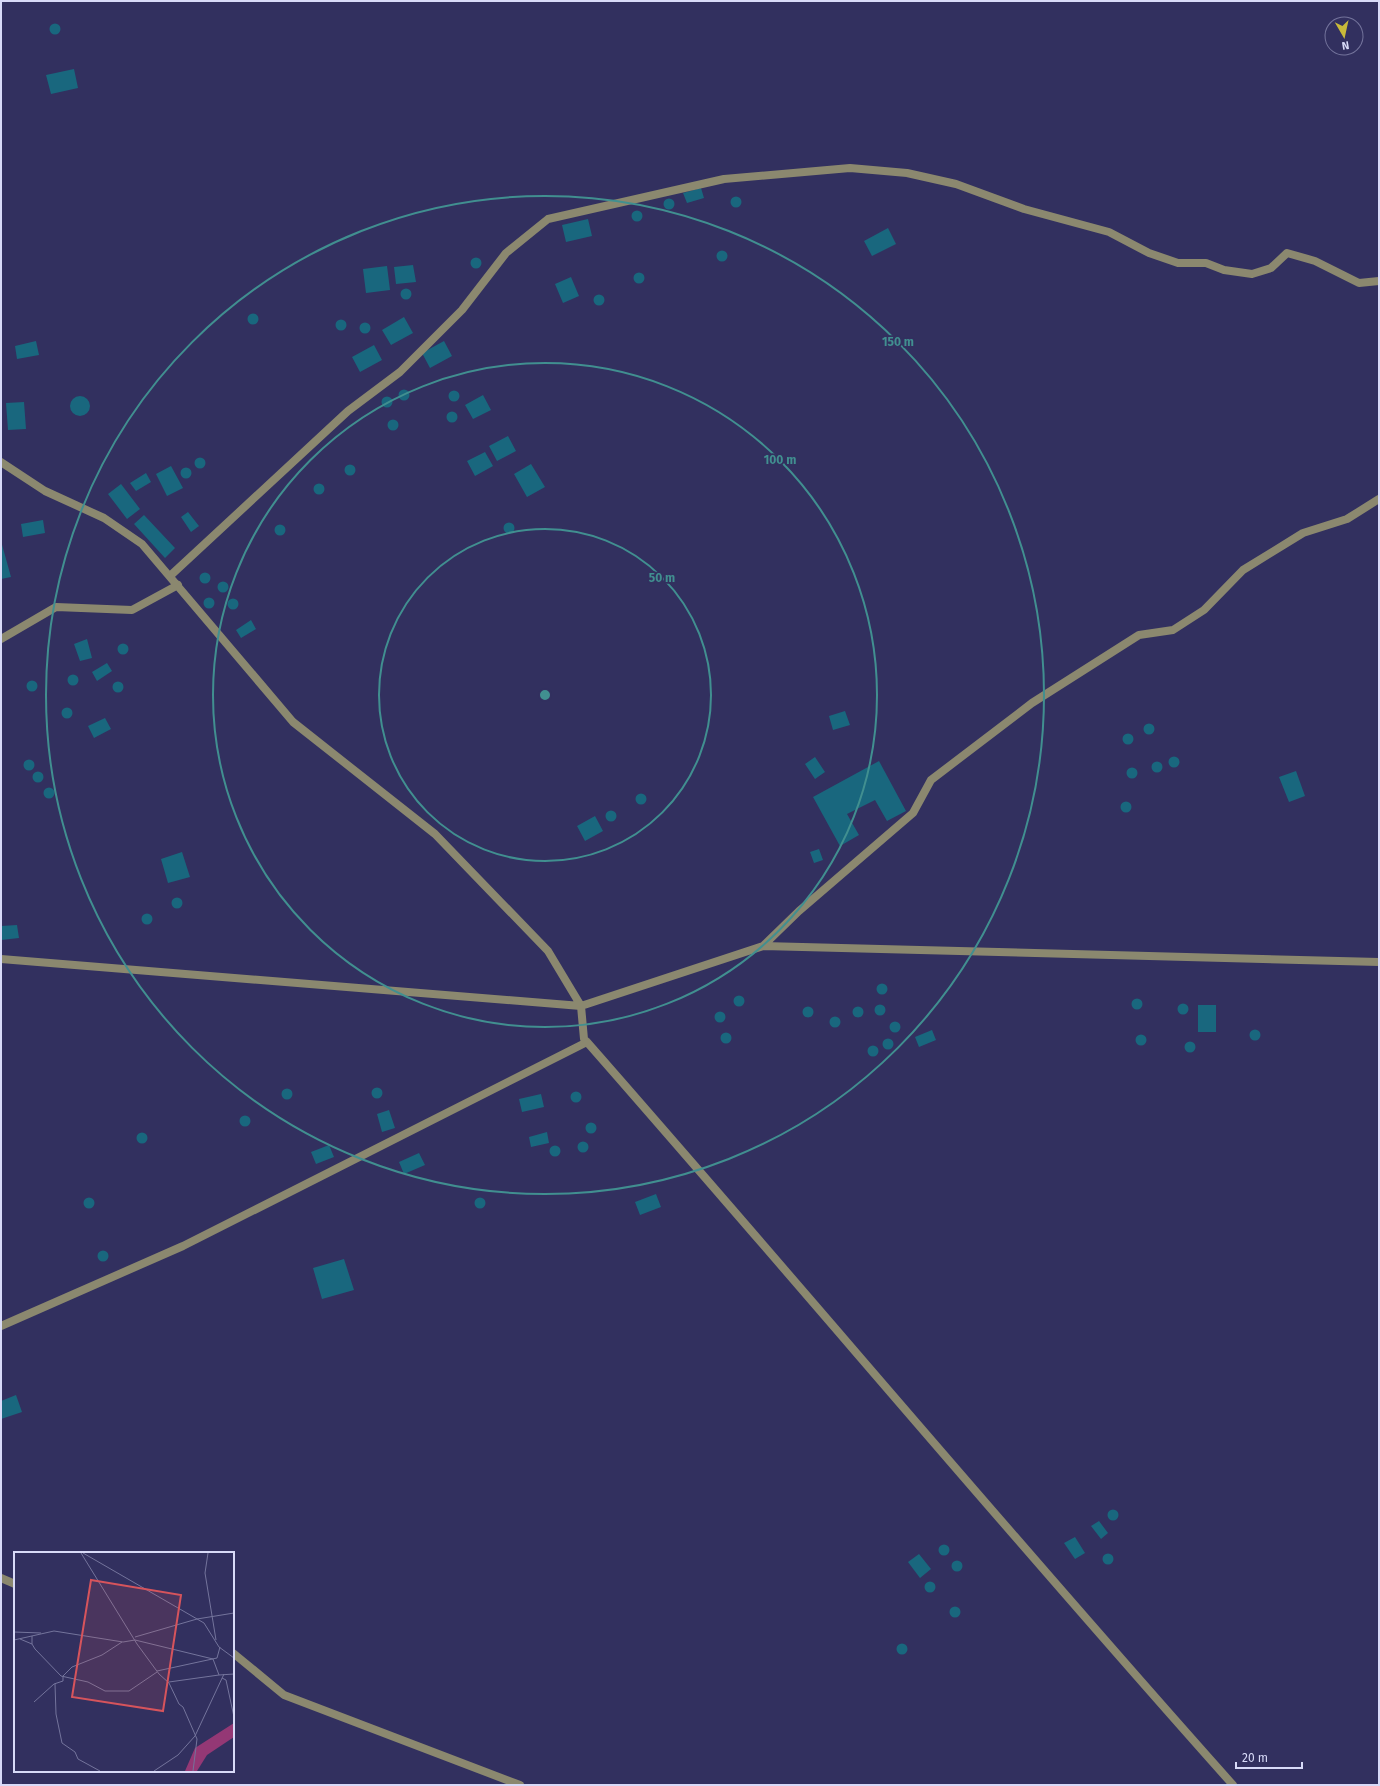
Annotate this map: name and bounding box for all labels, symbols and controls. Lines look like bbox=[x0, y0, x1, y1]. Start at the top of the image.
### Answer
north arrow bbox=[1324, 16, 1364, 56]
text: N bbox=[1341, 38, 1350, 52]
text: 150 m bbox=[882, 335, 914, 349]
text: 100 m bbox=[764, 453, 796, 467]
text: 50 m bbox=[649, 571, 675, 585]
centre of rings bbox=[538, 688, 552, 702]
inset map bbox=[14, 1552, 234, 1772]
scale bar bbox=[1236, 1744, 1302, 1770]
text: 20 m bbox=[1242, 1751, 1268, 1765]

